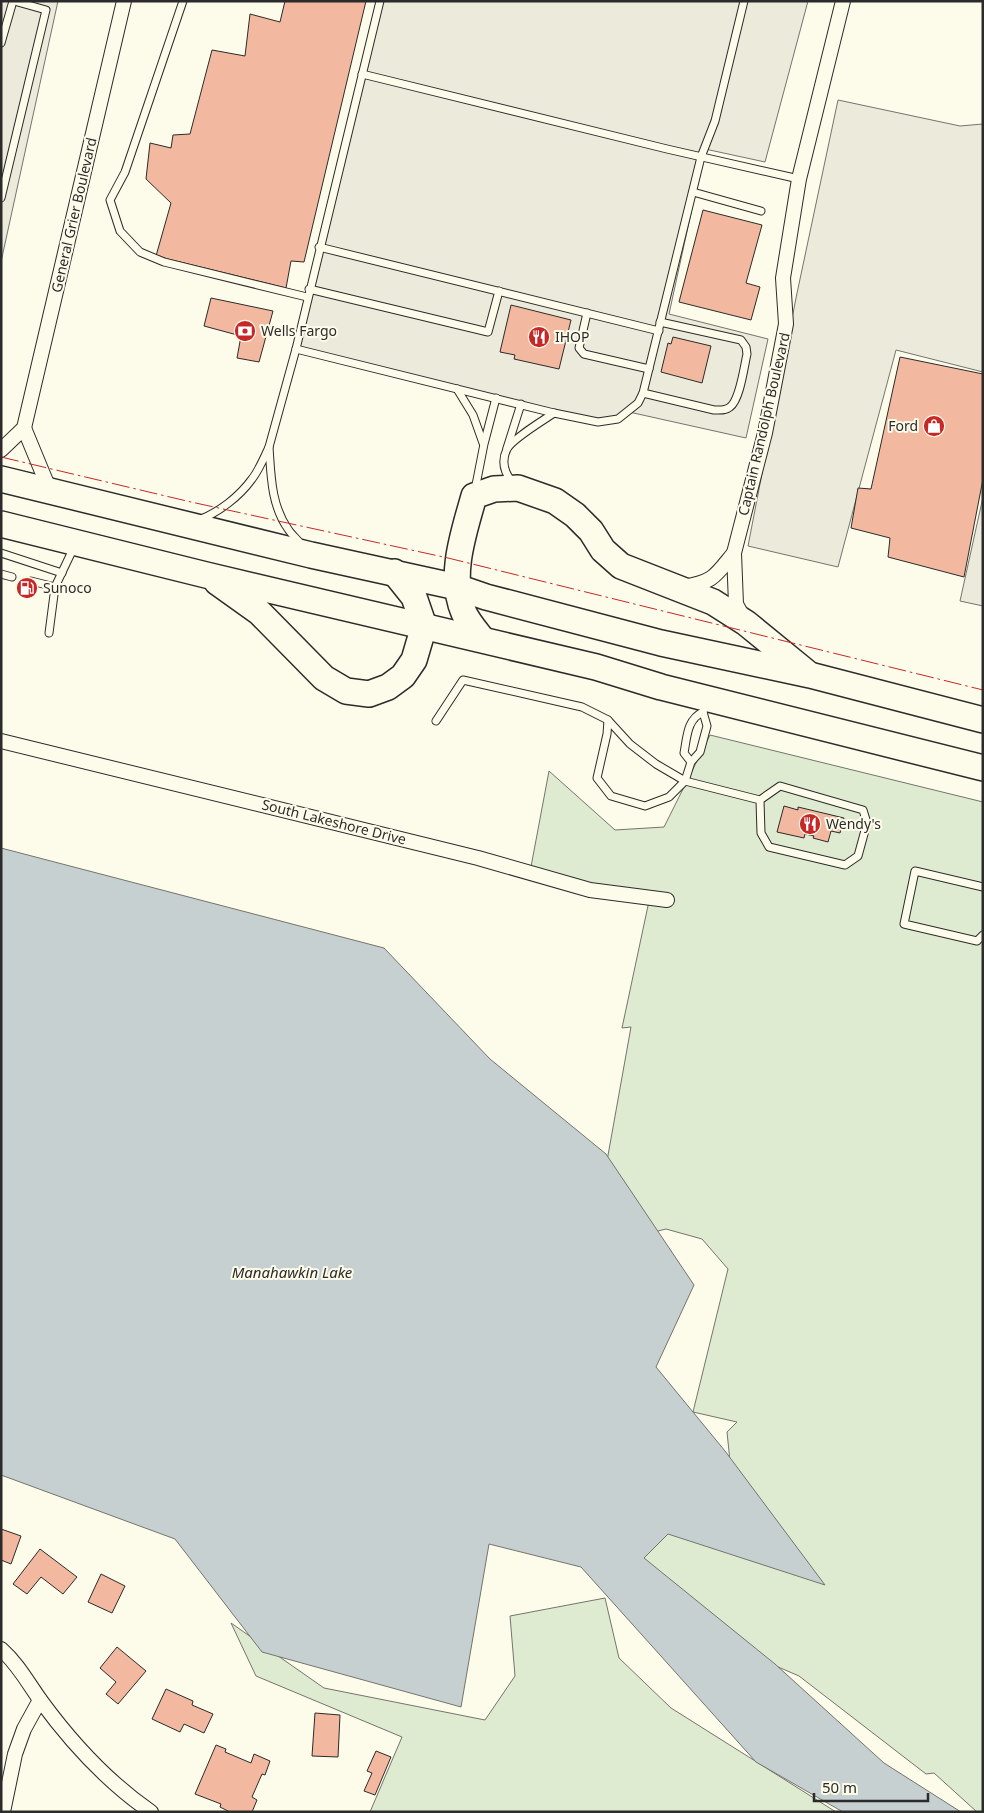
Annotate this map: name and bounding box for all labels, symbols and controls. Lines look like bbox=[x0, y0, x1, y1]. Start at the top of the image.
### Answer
street label: General Grier Boulevard bbox=[46, 135, 101, 294]
bank icon: Wells Fargo bbox=[233, 319, 257, 343]
place label: Wells Fargo bbox=[261, 321, 337, 340]
restaurant icon: IHOP bbox=[527, 325, 551, 349]
place label: IHOP bbox=[555, 327, 590, 346]
street label: Captain Randolph Boulevard bbox=[733, 330, 794, 517]
shop icon: Ford bbox=[922, 414, 946, 438]
place label: Ford bbox=[888, 416, 918, 435]
fuel station icon: Sunoco bbox=[15, 576, 39, 600]
place label: Sunoco bbox=[43, 578, 92, 597]
street label: South Lakeshore Drive bbox=[260, 794, 408, 849]
restaurant icon: Wendy's bbox=[798, 812, 822, 836]
place label: Wendy's bbox=[826, 814, 881, 833]
water label: Manahawkin Lake bbox=[232, 1262, 353, 1282]
scale bar bbox=[814, 1770, 928, 1802]
text: 50 m bbox=[822, 1777, 857, 1797]

